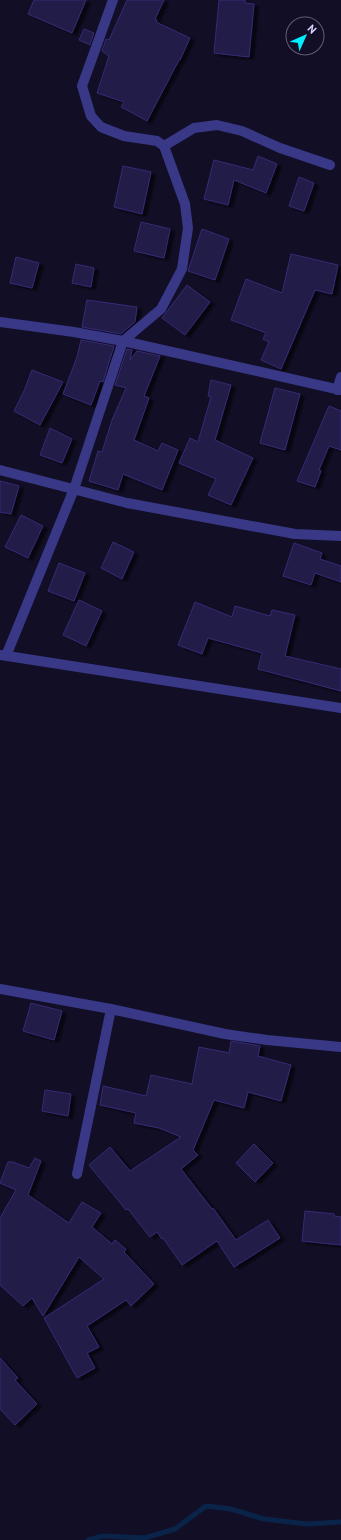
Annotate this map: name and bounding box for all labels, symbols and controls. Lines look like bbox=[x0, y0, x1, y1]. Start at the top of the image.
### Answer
north arrow bbox=[285, 16, 325, 56]
text: N bbox=[305, 21, 320, 36]

